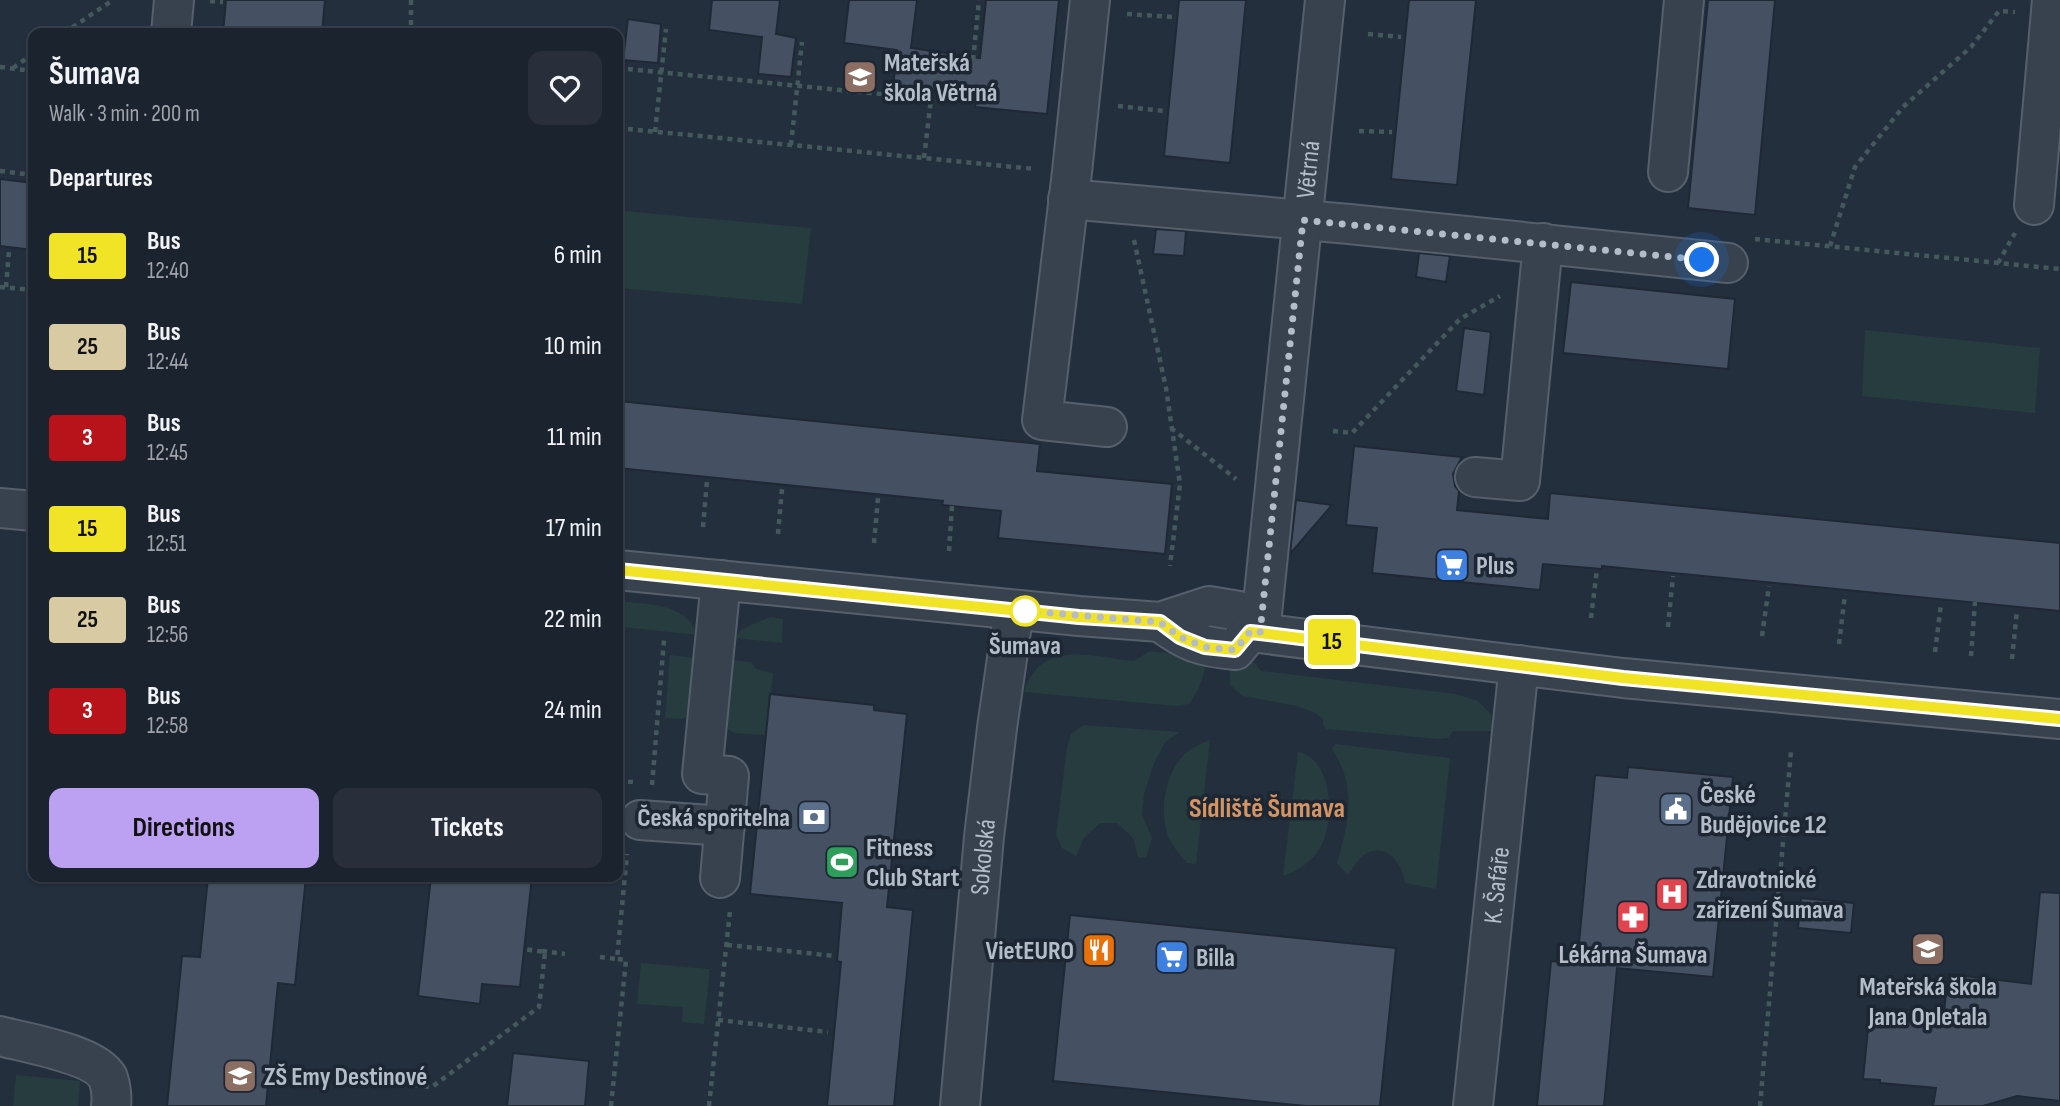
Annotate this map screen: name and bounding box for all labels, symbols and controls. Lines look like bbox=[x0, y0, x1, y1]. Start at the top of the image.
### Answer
place label: Mateřská škola Větrná bbox=[884, 48, 997, 109]
button: heart bbox=[528, 51, 602, 125]
text: Šumava bbox=[49, 54, 140, 94]
school or university icon: Mateřská škola Větrná bbox=[841, 58, 879, 96]
text: Walk · 3 min · 200 m bbox=[49, 100, 200, 128]
street label: Větrná bbox=[1291, 139, 1327, 200]
text: Departures bbox=[49, 163, 153, 194]
text: Bus bbox=[147, 226, 181, 257]
text: 6 min bbox=[554, 240, 602, 271]
text: 15 bbox=[78, 241, 98, 270]
your location bbox=[1684, 242, 1719, 277]
text: 12:40 bbox=[147, 257, 189, 285]
text: Bus bbox=[147, 317, 181, 348]
text: 10 min bbox=[545, 331, 602, 362]
text: 25 bbox=[77, 332, 98, 361]
text: 12:44 bbox=[147, 348, 188, 376]
text: Bus bbox=[147, 408, 181, 439]
text: 11 min bbox=[547, 422, 602, 453]
text: 3 bbox=[82, 423, 93, 452]
text: 12:45 bbox=[147, 439, 188, 467]
text: Bus bbox=[147, 499, 181, 530]
text: 17 min bbox=[546, 513, 602, 544]
text: 15 bbox=[78, 514, 98, 543]
text: 12:51 bbox=[147, 530, 186, 558]
supermarket icon: Plus bbox=[1433, 546, 1471, 584]
place label: Plus bbox=[1476, 551, 1514, 582]
text: Bus bbox=[147, 590, 181, 621]
marker: Šumava bbox=[1010, 596, 1040, 626]
text: 22 min bbox=[544, 604, 602, 635]
text: 25 bbox=[77, 605, 98, 634]
line badge: 15 bbox=[1300, 619, 1364, 665]
text: 12:56 bbox=[147, 621, 188, 649]
text: 15 bbox=[1322, 627, 1342, 656]
place label: Šumava bbox=[989, 631, 1061, 662]
text: Bus bbox=[147, 681, 181, 712]
text: 24 min bbox=[544, 695, 602, 726]
text: 3 bbox=[82, 696, 93, 725]
text: 12:58 bbox=[147, 712, 188, 740]
place label: České Budějovice 12 bbox=[1700, 780, 1827, 841]
button: Directions bbox=[49, 788, 319, 868]
button: Tickets bbox=[333, 788, 602, 868]
public building icon: České Budějovice 12 bbox=[1657, 790, 1695, 828]
district label: Sídliště Šumava bbox=[1189, 792, 1345, 825]
bank icon: Česká spořitelna bbox=[795, 798, 833, 836]
place label: Česká spořitelna bbox=[637, 803, 790, 834]
street label: Sokolská bbox=[965, 817, 1003, 897]
place label: Fitness Club Start bbox=[866, 833, 960, 894]
sports icon: Fitness Club Start bbox=[823, 843, 861, 881]
street label: K. Šafáře bbox=[1478, 845, 1517, 925]
place label: Zdravotnické zařízení Šumava bbox=[1696, 865, 1844, 926]
hospital icon: Zdravotnické zařízení Šumava bbox=[1653, 875, 1691, 913]
pharmacy icon: Lékárna Šumava bbox=[1614, 898, 1652, 936]
school or university icon: Mateřská škola Jana Opletala bbox=[1909, 930, 1947, 968]
restaurant icon: VietEURO bbox=[1080, 931, 1118, 969]
place label: VietEURO bbox=[985, 936, 1074, 967]
supermarket icon: Billa bbox=[1153, 938, 1191, 976]
place label: Lékárna Šumava bbox=[1559, 940, 1707, 971]
place label: Billa bbox=[1196, 943, 1235, 974]
place label: Mateřská škola Jana Opletala bbox=[1859, 972, 1997, 1033]
school or university icon: ZŠ Emy Destinové bbox=[221, 1057, 259, 1095]
place label: ZŠ Emy Destinové bbox=[264, 1062, 427, 1093]

